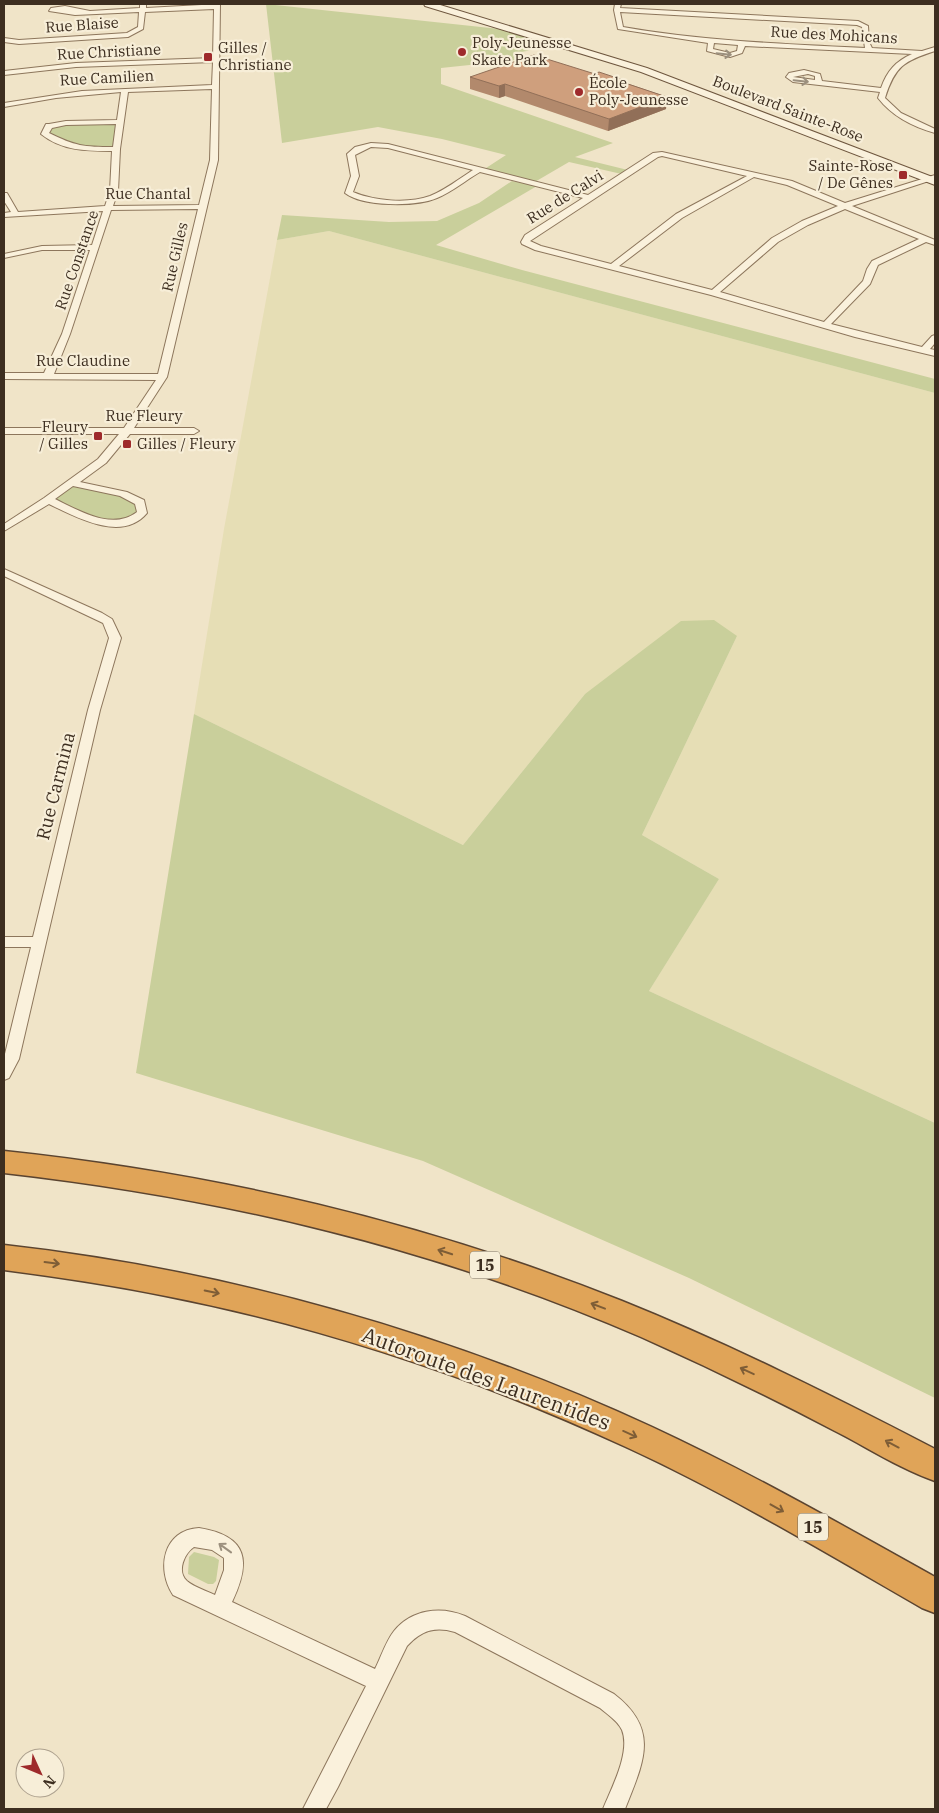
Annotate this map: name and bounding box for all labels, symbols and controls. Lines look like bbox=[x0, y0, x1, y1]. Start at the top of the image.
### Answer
street label: Rue Blaise bbox=[45, 12, 119, 37]
street label: Rue des Mohicans bbox=[770, 22, 898, 47]
place label: Poly-Jeunesse Skate Park bbox=[472, 33, 571, 69]
place label: Gilles / Christiane bbox=[218, 38, 292, 74]
street label: Rue Christiane bbox=[56, 39, 162, 64]
marker: Poly-Jeunesse Skate Park bbox=[456, 46, 468, 58]
one-way arrow bbox=[716, 49, 732, 59]
marker: Gilles / Christiane bbox=[202, 51, 214, 63]
street label: Rue Camilien bbox=[59, 66, 155, 89]
street label: Boulevard Sainte-Rose bbox=[710, 71, 866, 146]
place label: École Poly-Jeunesse bbox=[589, 73, 688, 109]
one-way arrow bbox=[793, 76, 809, 86]
marker: École Poly-Jeunesse bbox=[573, 86, 585, 98]
place label: Sainte-Rose / De Gênes bbox=[809, 156, 893, 192]
street label: Rue de Calvi bbox=[523, 165, 607, 228]
marker: Sainte-Rose / De Gênes bbox=[897, 169, 909, 181]
street label: Rue Chantal bbox=[105, 184, 191, 203]
street label: Rue Constance bbox=[51, 207, 102, 312]
street label: Rue Gilles bbox=[157, 220, 192, 293]
street label: Rue Claudine bbox=[36, 351, 130, 370]
street label: Rue Fleury bbox=[105, 406, 183, 425]
place label: Fleury / Gilles bbox=[39, 417, 88, 453]
marker: Fleury / Gilles bbox=[92, 430, 104, 442]
place label: Gilles / Fleury bbox=[137, 434, 236, 453]
marker: Gilles / Fleury bbox=[121, 438, 133, 450]
street label: Rue Carmina bbox=[31, 729, 80, 842]
one-way arrow bbox=[437, 1247, 453, 1256]
road number: 15 bbox=[470, 1252, 500, 1278]
one-way arrow bbox=[44, 1258, 60, 1268]
one-way arrow bbox=[204, 1287, 220, 1297]
one-way arrow bbox=[591, 1301, 606, 1310]
street label: Autoroute des Laurentides bbox=[358, 1320, 614, 1436]
one-way arrow bbox=[740, 1365, 755, 1375]
one-way arrow bbox=[622, 1429, 637, 1439]
one-way arrow bbox=[885, 1438, 900, 1448]
one-way arrow bbox=[769, 1503, 784, 1513]
road number: 15 bbox=[798, 1514, 828, 1540]
one-way arrow bbox=[218, 1543, 232, 1553]
north arrow bbox=[15, 1748, 65, 1798]
text: N bbox=[39, 1772, 60, 1792]

